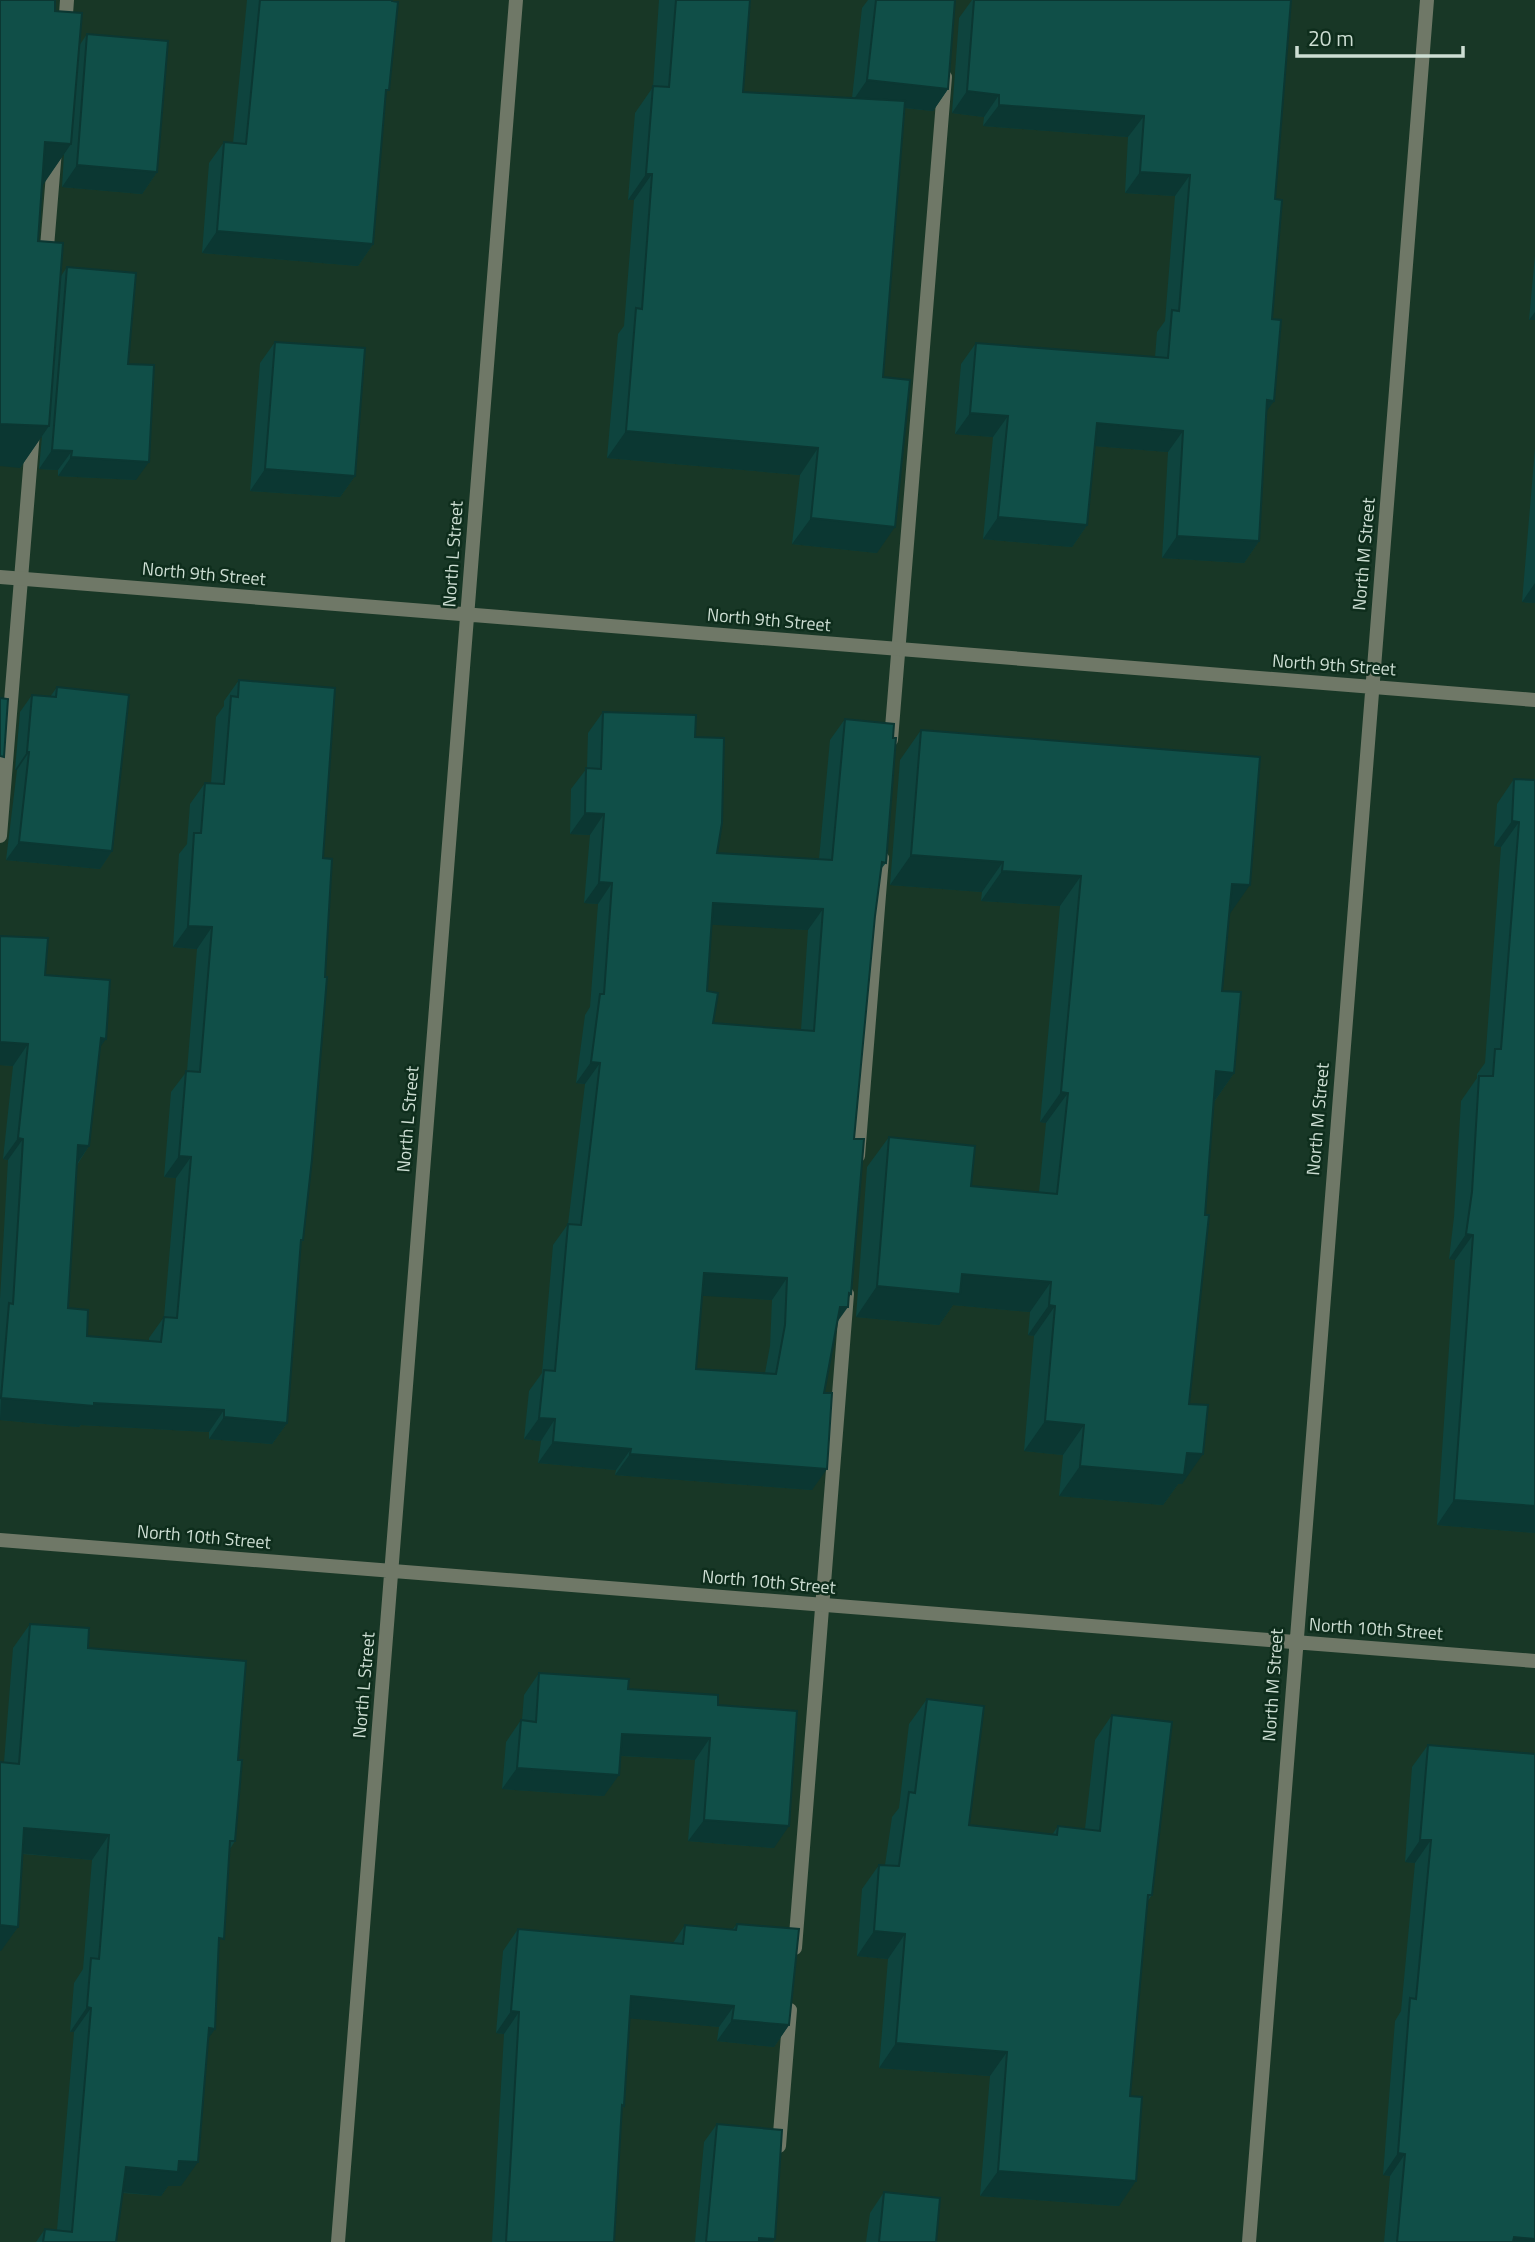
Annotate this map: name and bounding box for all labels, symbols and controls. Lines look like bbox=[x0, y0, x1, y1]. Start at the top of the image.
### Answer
scale bar bbox=[1297, 14, 1463, 58]
text: 20 m bbox=[1308, 22, 1354, 54]
street label: North M Street bbox=[1345, 496, 1382, 612]
street label: North L Street bbox=[435, 499, 470, 608]
street label: North 9th Street bbox=[141, 555, 268, 592]
street label: North 9th Street bbox=[706, 601, 833, 638]
street label: North 9th Street bbox=[1271, 647, 1398, 682]
street label: North M Street bbox=[1299, 1061, 1336, 1177]
street label: North L Street bbox=[389, 1064, 426, 1173]
street label: North 10th Street bbox=[136, 1517, 273, 1556]
street label: North 10th Street bbox=[701, 1562, 838, 1601]
street label: North 10th Street bbox=[1308, 1610, 1445, 1647]
street label: North M Street bbox=[1255, 1627, 1290, 1742]
street label: North L Street bbox=[345, 1630, 382, 1739]

